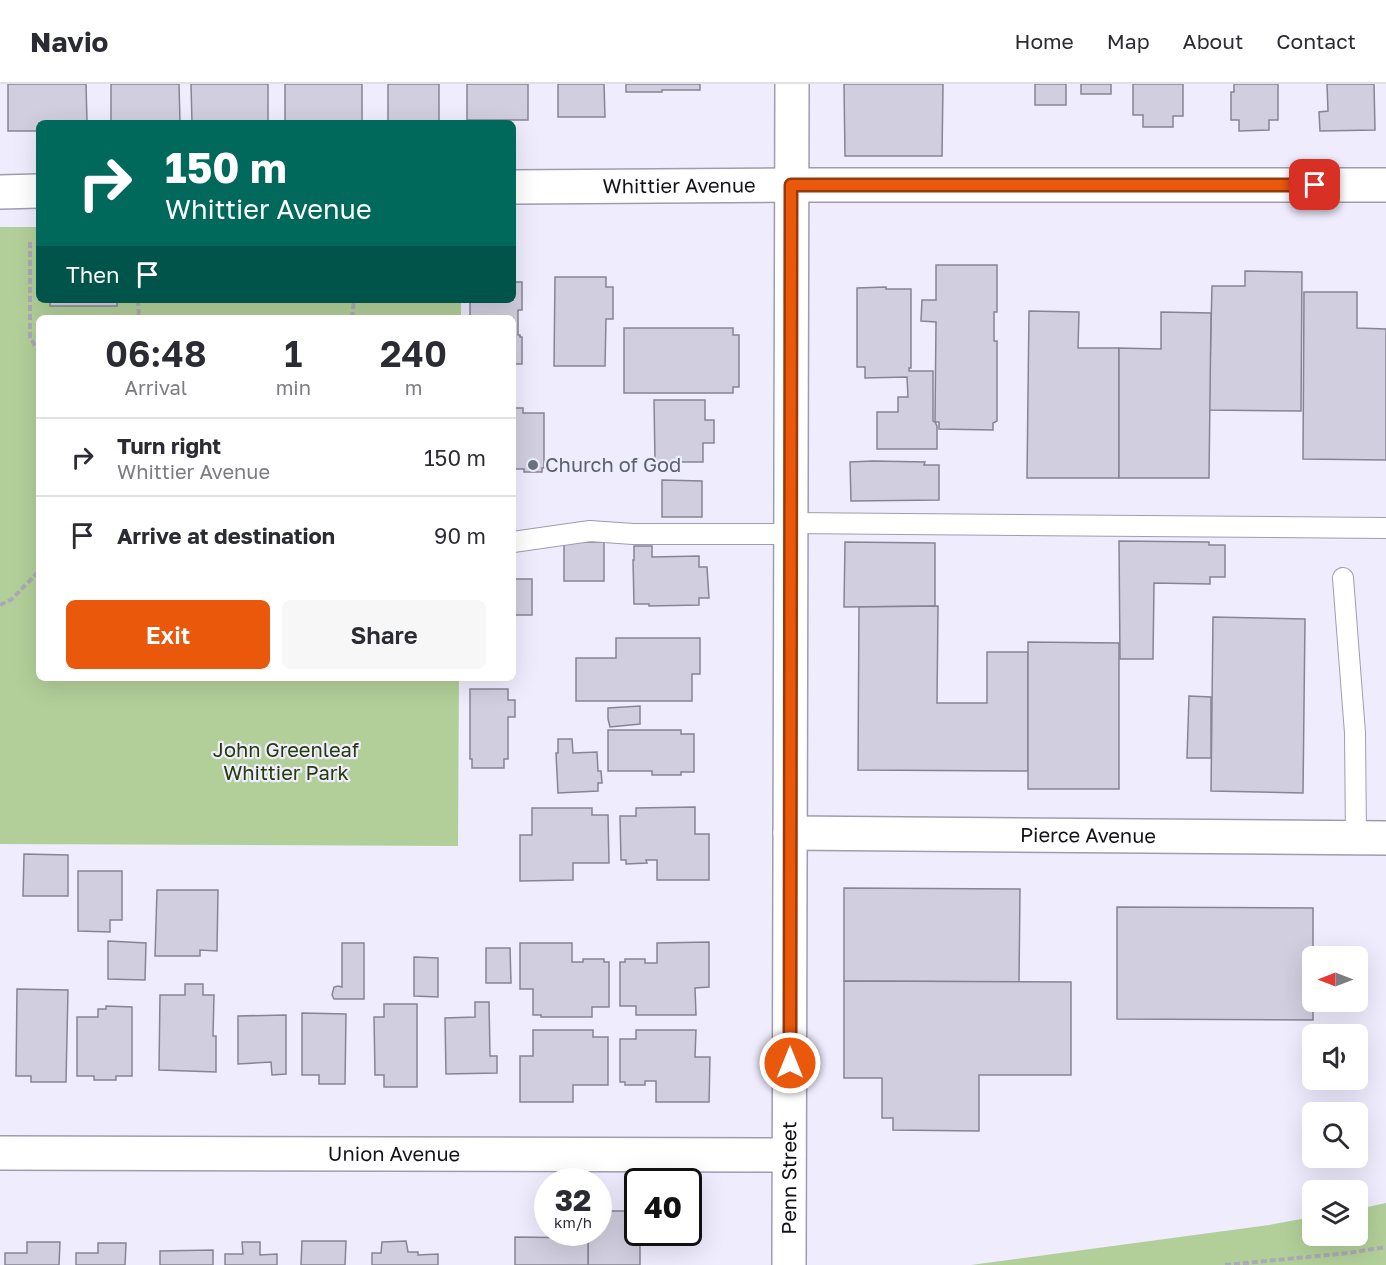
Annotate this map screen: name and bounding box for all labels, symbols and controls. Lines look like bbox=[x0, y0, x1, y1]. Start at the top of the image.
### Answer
text: Navio bbox=[30, 25, 108, 58]
text: Home bbox=[1014, 28, 1074, 54]
text: Map bbox=[1107, 28, 1150, 54]
text: About bbox=[1183, 28, 1243, 54]
text: Contact bbox=[1276, 28, 1356, 54]
text: 150 m bbox=[165, 142, 287, 192]
icon: right bbox=[66, 144, 144, 222]
pin bbox=[1289, 159, 1340, 210]
icon: arrive bbox=[1298, 168, 1331, 201]
street label: Whittier Avenue bbox=[602, 172, 756, 197]
text: Whittier Avenue bbox=[165, 193, 372, 225]
icon: arrive bbox=[131, 258, 164, 291]
text: Then bbox=[66, 261, 119, 288]
text: 06:48 bbox=[105, 332, 207, 375]
text: 1 bbox=[284, 332, 302, 375]
text: 240 bbox=[380, 332, 447, 375]
text: Arrival bbox=[124, 375, 187, 399]
text: min bbox=[276, 375, 311, 399]
text: m bbox=[405, 375, 422, 399]
text: Turn right bbox=[117, 432, 221, 459]
icon: right bbox=[66, 441, 99, 474]
text: 150 m bbox=[424, 444, 486, 471]
place label: Church of God bbox=[545, 452, 681, 476]
marker: Church of God bbox=[526, 458, 540, 472]
text: Whittier Avenue bbox=[117, 459, 270, 483]
icon: arrive bbox=[66, 519, 99, 552]
text: Arrive at destination bbox=[117, 522, 335, 549]
text: 90 m bbox=[434, 522, 486, 549]
button: Exit bbox=[66, 600, 270, 669]
button: Share bbox=[282, 600, 486, 669]
park label: John Greenleaf Whittier Park bbox=[213, 737, 359, 784]
street label: Pierce Avenue bbox=[1020, 822, 1156, 847]
north arrow bbox=[1302, 946, 1368, 1012]
map controls bbox=[1302, 946, 1368, 1246]
button: sound bbox=[1302, 1024, 1368, 1090]
position arrow bbox=[758, 1031, 822, 1095]
button: search bbox=[1302, 1102, 1368, 1168]
street label: Penn Street bbox=[776, 1121, 800, 1235]
street label: Union Avenue bbox=[328, 1141, 460, 1165]
speed limit sign: 40 bbox=[624, 1168, 702, 1246]
button: layers bbox=[1302, 1180, 1368, 1246]
text: 32 bbox=[555, 1182, 591, 1218]
text: km/h bbox=[554, 1213, 592, 1231]

